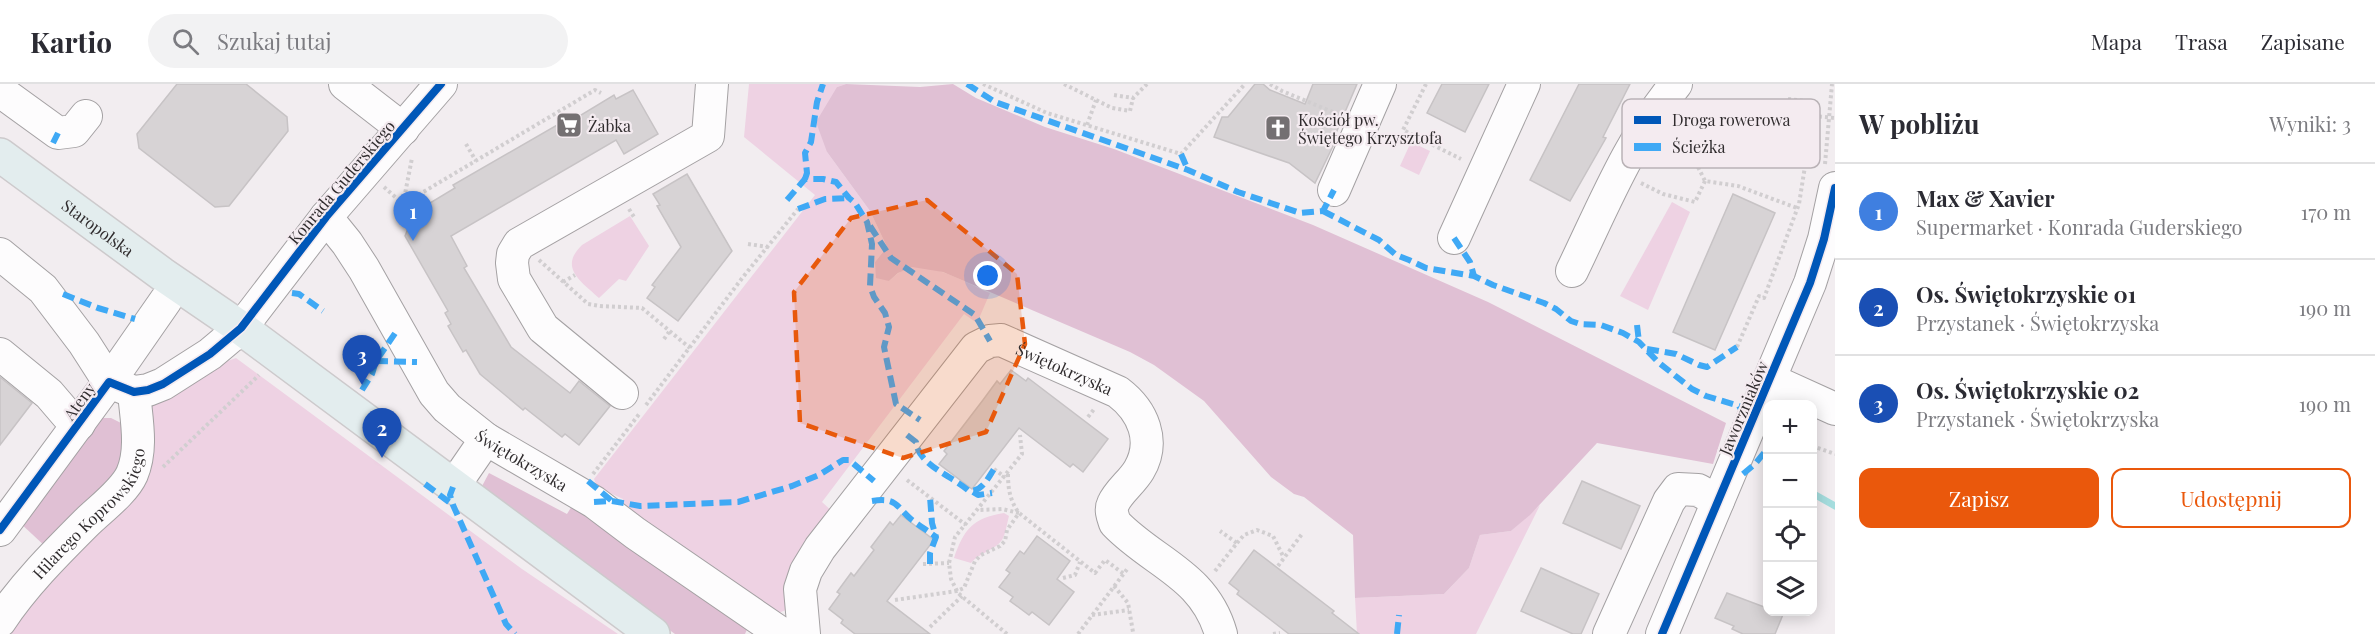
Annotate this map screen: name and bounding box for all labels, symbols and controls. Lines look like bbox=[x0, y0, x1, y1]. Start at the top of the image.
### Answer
search box bbox=[148, 14, 568, 68]
text: Kartio bbox=[30, 23, 112, 60]
icon: search bbox=[169, 25, 202, 58]
text: Szukaj tutaj bbox=[217, 26, 331, 56]
text: Mapa bbox=[2091, 27, 2142, 55]
text: Trasa bbox=[2175, 27, 2228, 55]
text: Zapisane bbox=[2261, 27, 2345, 55]
legend bbox=[1622, 99, 1820, 168]
text: W pobliżu bbox=[1859, 106, 1980, 141]
place label: Kościół pw. Świętego Krzysztofa bbox=[1298, 109, 1442, 148]
text: Droga rowerowa bbox=[1672, 109, 1791, 130]
supermarket icon: Żabka bbox=[554, 110, 584, 140]
text: Wyniki: 3 bbox=[2269, 110, 2351, 137]
church icon: Kościół pw. Świętego Krzysztofa bbox=[1263, 113, 1293, 143]
street label: Konrada Guderskiego bbox=[283, 115, 399, 248]
place label: Żabka bbox=[588, 115, 631, 136]
text: Ścieżka bbox=[1672, 136, 1725, 157]
text: Max & Xavier bbox=[1916, 183, 2055, 213]
pin: 1 bbox=[394, 192, 432, 241]
street label: Staropolska bbox=[58, 194, 138, 261]
text: 1 bbox=[1875, 198, 1882, 225]
text: 170 m bbox=[2301, 198, 2351, 225]
text: Supermarket · Konrada Guderskiego bbox=[1916, 213, 2243, 240]
your location bbox=[973, 261, 1002, 290]
text: Os. Świętokrzyskie 01 bbox=[1916, 279, 2136, 309]
text: 2 bbox=[1873, 294, 1884, 321]
text: 190 m bbox=[2299, 294, 2351, 321]
text: Przystanek · Świętokrzyska bbox=[1916, 309, 2159, 336]
pin: 3 bbox=[342, 336, 382, 385]
street label: Świętokrzyska bbox=[1013, 338, 1116, 399]
street label: Jaworzniaków bbox=[1713, 357, 1772, 459]
text: Os. Świętokrzyskie 02 bbox=[1916, 375, 2139, 405]
street label: Ateny bbox=[58, 378, 100, 425]
text: 3 bbox=[1874, 390, 1883, 417]
text: 190 m bbox=[2299, 390, 2351, 417]
map controls bbox=[1763, 400, 1817, 616]
button: + bbox=[1763, 400, 1817, 454]
text: Przystanek · Świętokrzyska bbox=[1916, 405, 2159, 432]
pin: 2 bbox=[362, 408, 401, 458]
street label: Świętokrzyska bbox=[471, 424, 572, 495]
street label: Hilarego Koprowskiego bbox=[27, 447, 148, 583]
button: − bbox=[1763, 454, 1817, 508]
button: Zapisz bbox=[1859, 468, 2099, 528]
button: Udostępnij bbox=[2111, 468, 2351, 528]
button: locate bbox=[1763, 508, 1817, 562]
button: layers bbox=[1763, 562, 1817, 616]

